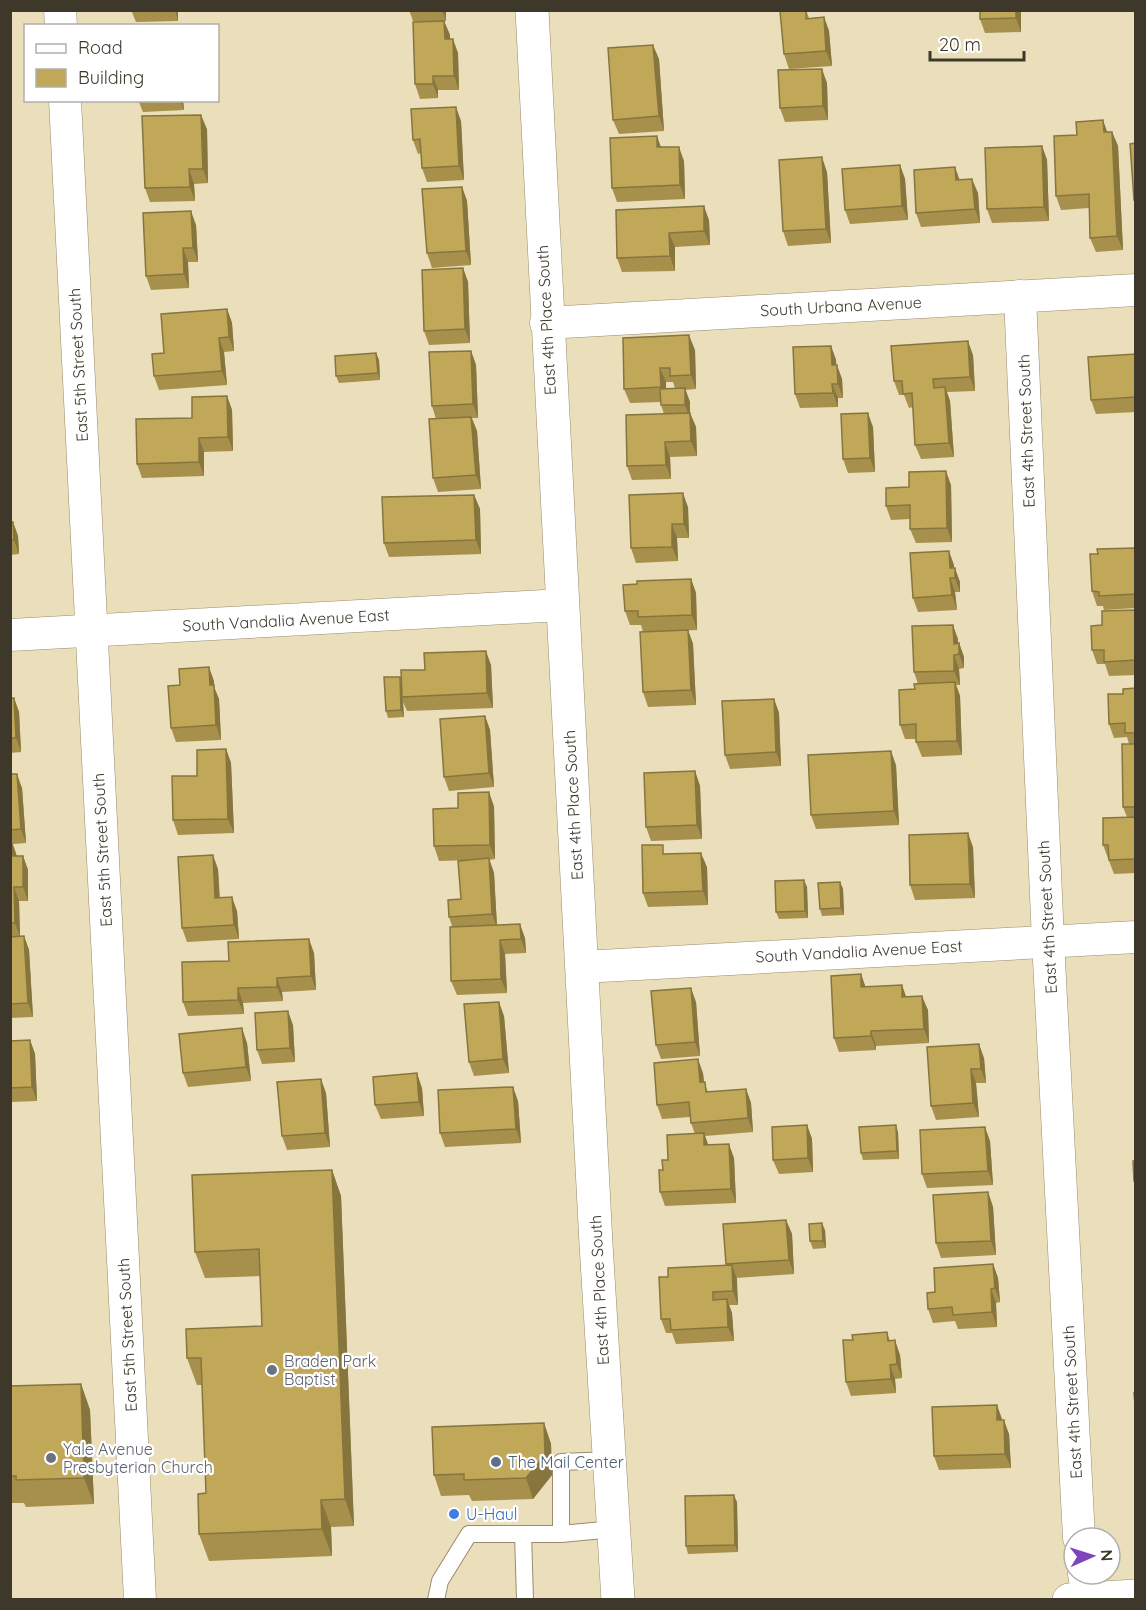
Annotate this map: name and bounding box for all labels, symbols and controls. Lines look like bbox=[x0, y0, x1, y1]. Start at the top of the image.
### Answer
legend bbox=[24, 24, 219, 102]
scale bar bbox=[930, 24, 1024, 62]
text: 20 m bbox=[939, 33, 981, 56]
text: Road bbox=[78, 36, 123, 59]
text: Building bbox=[78, 66, 144, 89]
street label: East 4th Place South bbox=[532, 244, 560, 396]
street label: East 5th Street South bbox=[64, 288, 92, 442]
street label: South Urbana Avenue bbox=[760, 292, 922, 320]
street label: East 4th Street South bbox=[1013, 354, 1039, 508]
street label: South Vandalia Avenue East bbox=[182, 605, 390, 635]
street label: East 4th Place South bbox=[559, 729, 587, 881]
street label: East 5th Street South bbox=[88, 773, 116, 927]
street label: East 4th Street South bbox=[1033, 840, 1061, 994]
street label: South Vandalia Avenue East bbox=[755, 936, 963, 966]
street label: East 4th Place South bbox=[585, 1214, 613, 1366]
street label: East 5th Street South bbox=[113, 1258, 141, 1412]
street label: East 4th Street South bbox=[1058, 1325, 1086, 1479]
place label: Braden Park Baptist bbox=[284, 1351, 376, 1389]
marker: Braden Park Baptist bbox=[265, 1363, 279, 1377]
place label: Yale Avenue Presbyterian Church bbox=[63, 1439, 213, 1477]
marker: Yale Avenue Presbyterian Church bbox=[44, 1451, 58, 1465]
place label: The Mail Center bbox=[508, 1452, 624, 1472]
marker: The Mail Center bbox=[489, 1455, 503, 1469]
place label: U-Haul bbox=[466, 1504, 518, 1524]
marker: U-Haul bbox=[447, 1507, 461, 1521]
north arrow bbox=[1062, 1526, 1122, 1586]
text: N bbox=[1097, 1549, 1117, 1562]

